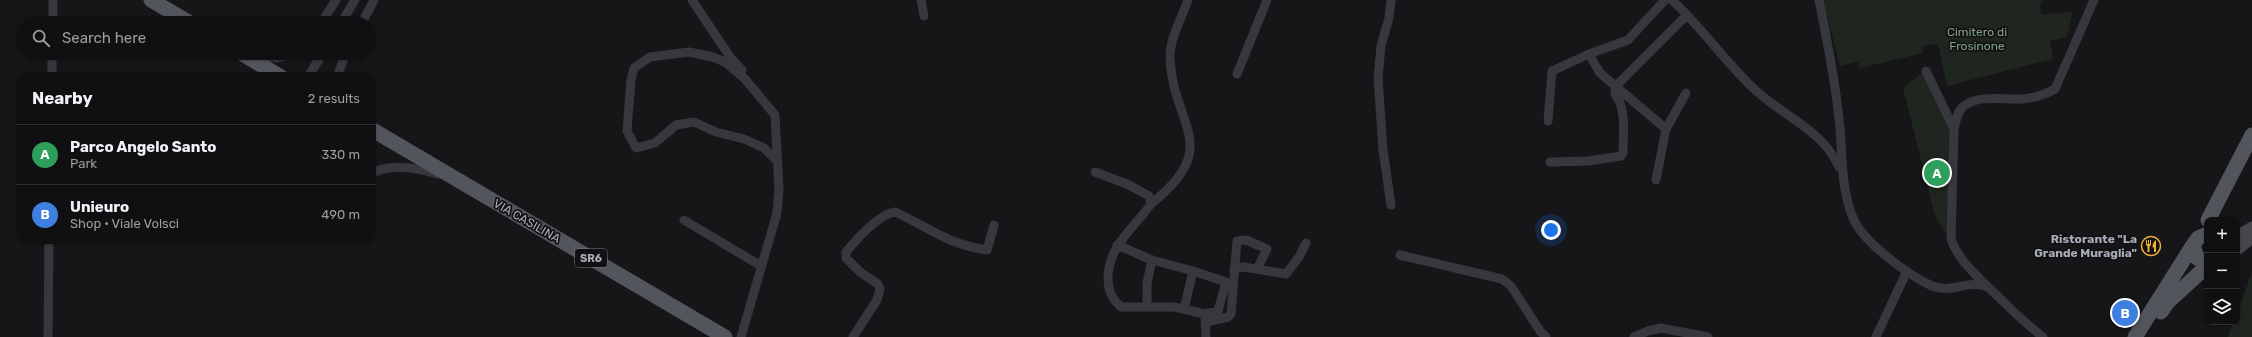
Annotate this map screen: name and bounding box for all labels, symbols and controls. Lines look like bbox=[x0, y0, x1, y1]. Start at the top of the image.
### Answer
search box bbox=[16, 16, 376, 60]
park label: Cimitero di Frosinone bbox=[1947, 25, 2007, 53]
icon: search bbox=[30, 27, 52, 49]
text: Search here bbox=[62, 29, 146, 47]
text: Nearby bbox=[32, 88, 93, 108]
text: 2 results bbox=[308, 91, 360, 106]
text: Parco Angelo Santo bbox=[70, 138, 216, 156]
text: A bbox=[40, 147, 50, 162]
text: 330 m bbox=[321, 147, 360, 162]
text: Park bbox=[70, 156, 97, 171]
pin: A bbox=[1924, 158, 1950, 188]
street label: VIA CASILINA bbox=[491, 196, 563, 246]
text: Unieuro bbox=[70, 198, 129, 216]
text: B bbox=[40, 207, 50, 222]
text: 490 m bbox=[321, 207, 360, 222]
text: Shop · Viale Volsci bbox=[70, 216, 179, 231]
map controls bbox=[2204, 217, 2240, 325]
button: + bbox=[2204, 217, 2240, 253]
your location bbox=[1541, 220, 1561, 240]
place label: Ristorante "La Grande Muraglia" bbox=[2034, 232, 2137, 260]
restaurant icon: Ristorante "La Grande Muraglia" bbox=[2140, 235, 2162, 257]
road number: SR6 bbox=[575, 249, 607, 267]
button: − bbox=[2204, 253, 2240, 289]
button: layers bbox=[2204, 289, 2240, 325]
pin: B bbox=[2112, 298, 2138, 328]

